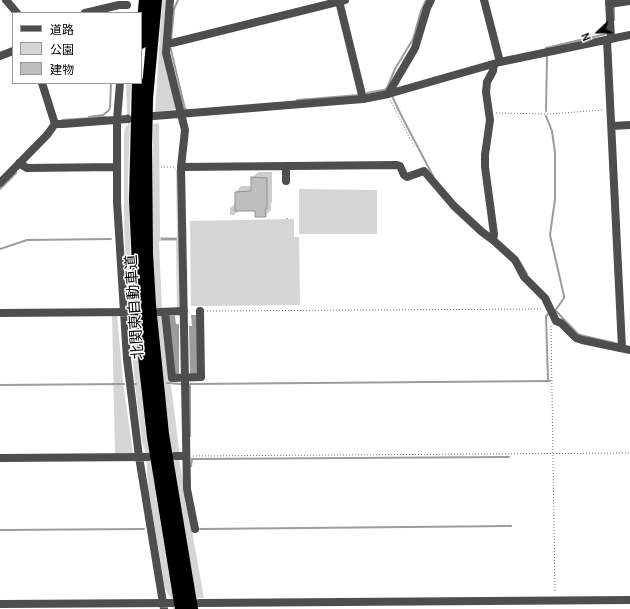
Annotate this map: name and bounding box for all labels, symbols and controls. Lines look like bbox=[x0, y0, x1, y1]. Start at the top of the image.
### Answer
legend bbox=[12, 12, 142, 84]
north arrow bbox=[578, 12, 618, 52]
text: 道路 bbox=[50, 23, 74, 37]
text: N bbox=[579, 31, 594, 43]
text: 公園 bbox=[50, 43, 74, 57]
text: 建物 bbox=[50, 63, 74, 77]
street label: 北関東自動車道 bbox=[122, 254, 148, 360]

